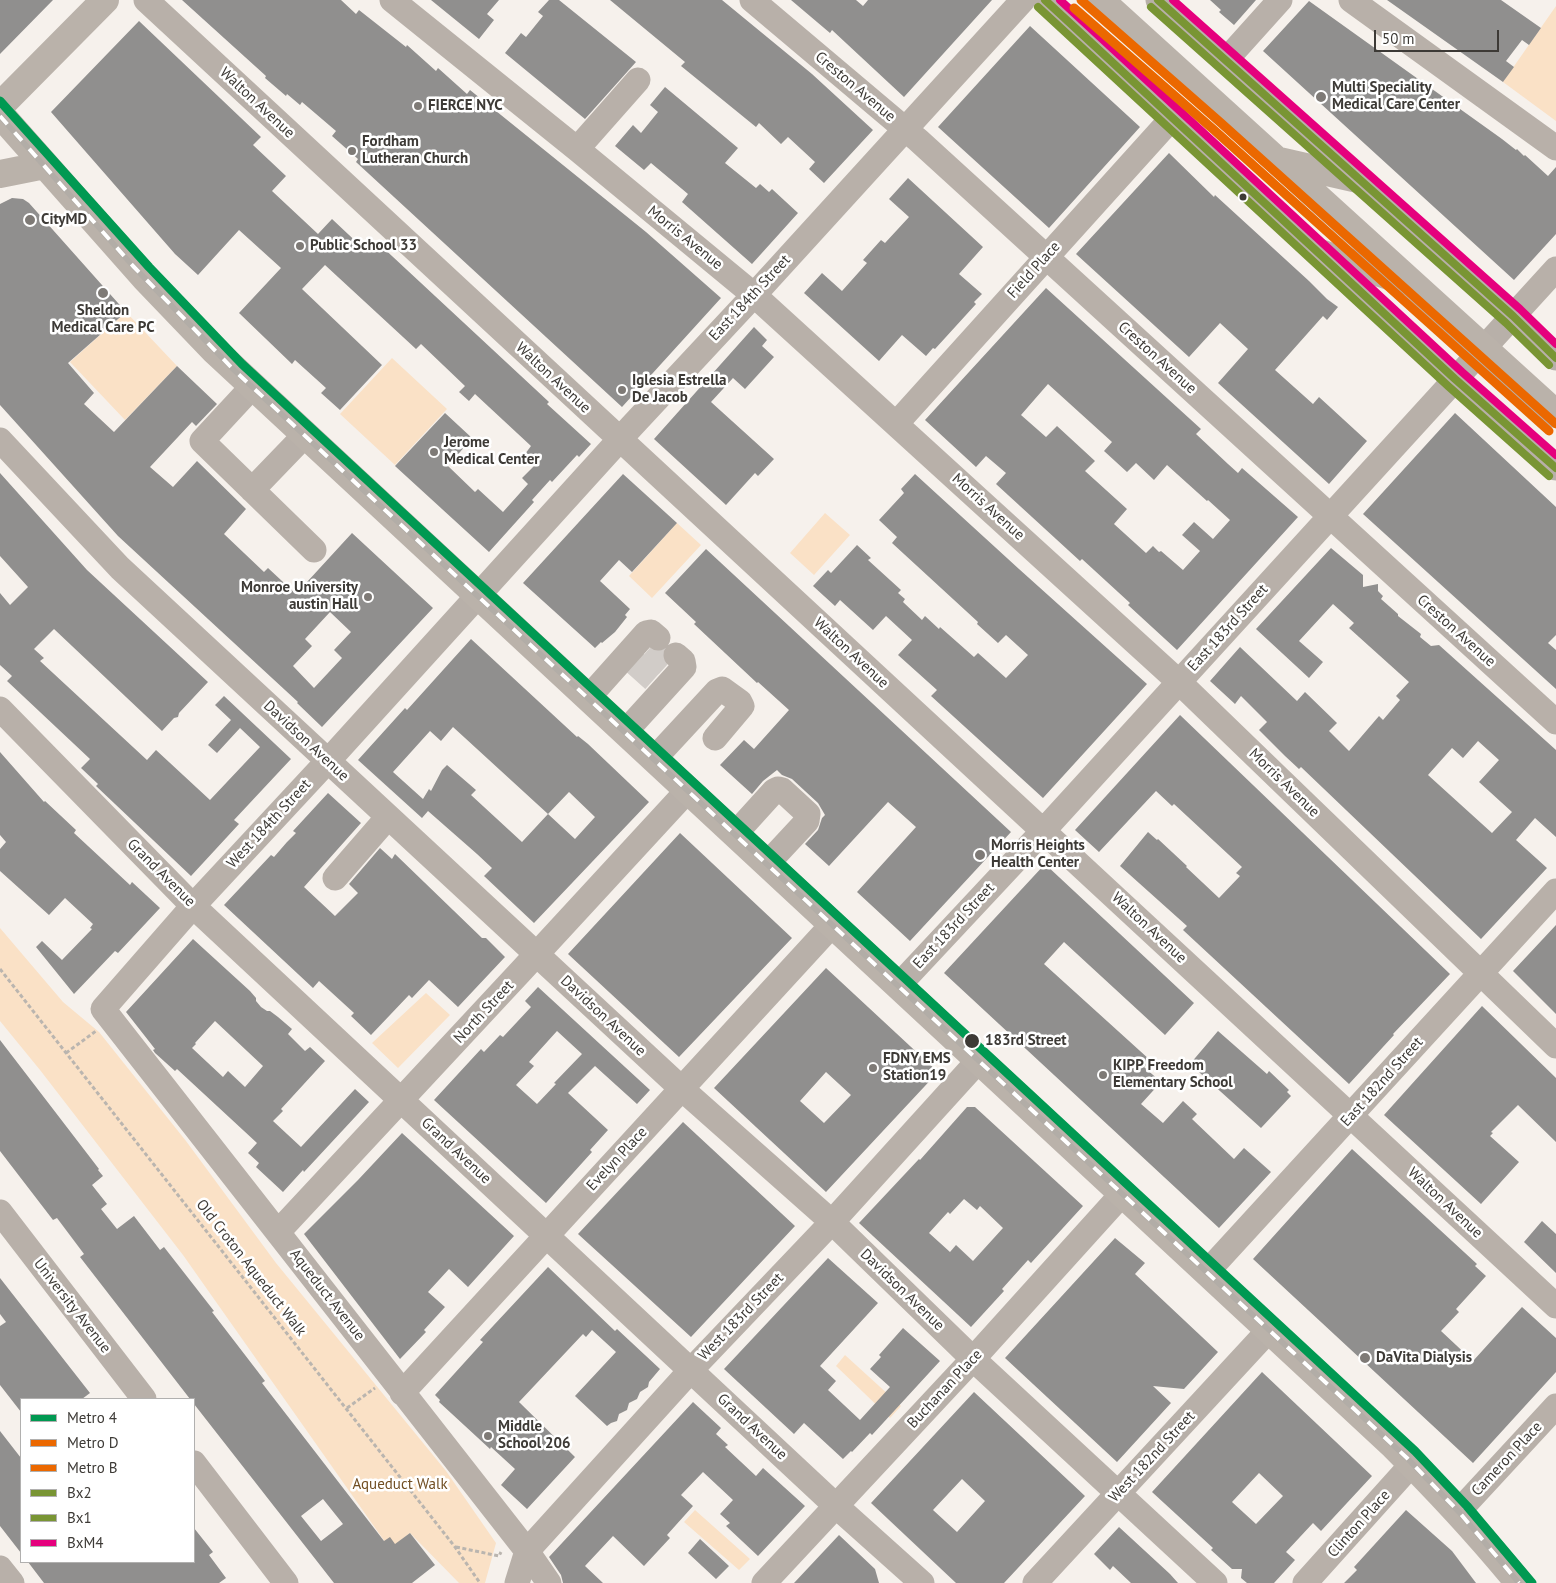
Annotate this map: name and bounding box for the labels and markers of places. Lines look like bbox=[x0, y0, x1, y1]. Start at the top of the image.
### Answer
place label: Multi Speciality Medical Care Center bbox=[1332, 79, 1460, 114]
marker: Multi Speciality Medical Care Center bbox=[1314, 90, 1328, 104]
place label: FIERCE NYC bbox=[428, 97, 503, 115]
marker: FIERCE NYC bbox=[412, 100, 424, 112]
place label: Fordham Lutheran Church bbox=[362, 133, 468, 168]
marker: Fordham Lutheran Church bbox=[346, 145, 358, 157]
unlabelled marker bbox=[1238, 192, 1248, 202]
place label: CityMD bbox=[41, 211, 87, 229]
marker: CityMD bbox=[23, 213, 37, 227]
place label: Public School 33 bbox=[310, 237, 417, 255]
marker: Public School 33 bbox=[294, 240, 306, 252]
marker: Sheldon Medical Care PC bbox=[96, 286, 110, 300]
place label: Sheldon Medical Care PC bbox=[51, 302, 155, 337]
place label: Iglesia Estrella De Jacob bbox=[632, 372, 726, 407]
marker: Iglesia Estrella De Jacob bbox=[616, 384, 628, 396]
place label: Jerome Medical Center bbox=[444, 434, 540, 469]
marker: Jerome Medical Center bbox=[428, 446, 440, 458]
place label: Monroe University austin Hall bbox=[241, 579, 358, 614]
marker: Monroe University austin Hall bbox=[362, 591, 374, 603]
place label: Morris Heights Health Center bbox=[991, 837, 1085, 872]
marker: Morris Heights Health Center bbox=[973, 848, 987, 862]
marker: 183rd Street bbox=[963, 1032, 981, 1050]
place label: 183rd Street bbox=[985, 1032, 1067, 1050]
place label: FDNY EMS Station19 bbox=[883, 1050, 951, 1085]
place label: KIPP Freedom Elementary School bbox=[1113, 1057, 1233, 1092]
marker: FDNY EMS Station19 bbox=[867, 1062, 879, 1074]
marker: KIPP Freedom Elementary School bbox=[1097, 1069, 1109, 1081]
place label: DaVita Dialysis bbox=[1376, 1349, 1472, 1367]
marker: DaVita Dialysis bbox=[1358, 1351, 1372, 1365]
place label: Middle School 206 bbox=[498, 1418, 570, 1453]
marker: Middle School 206 bbox=[482, 1430, 494, 1442]

